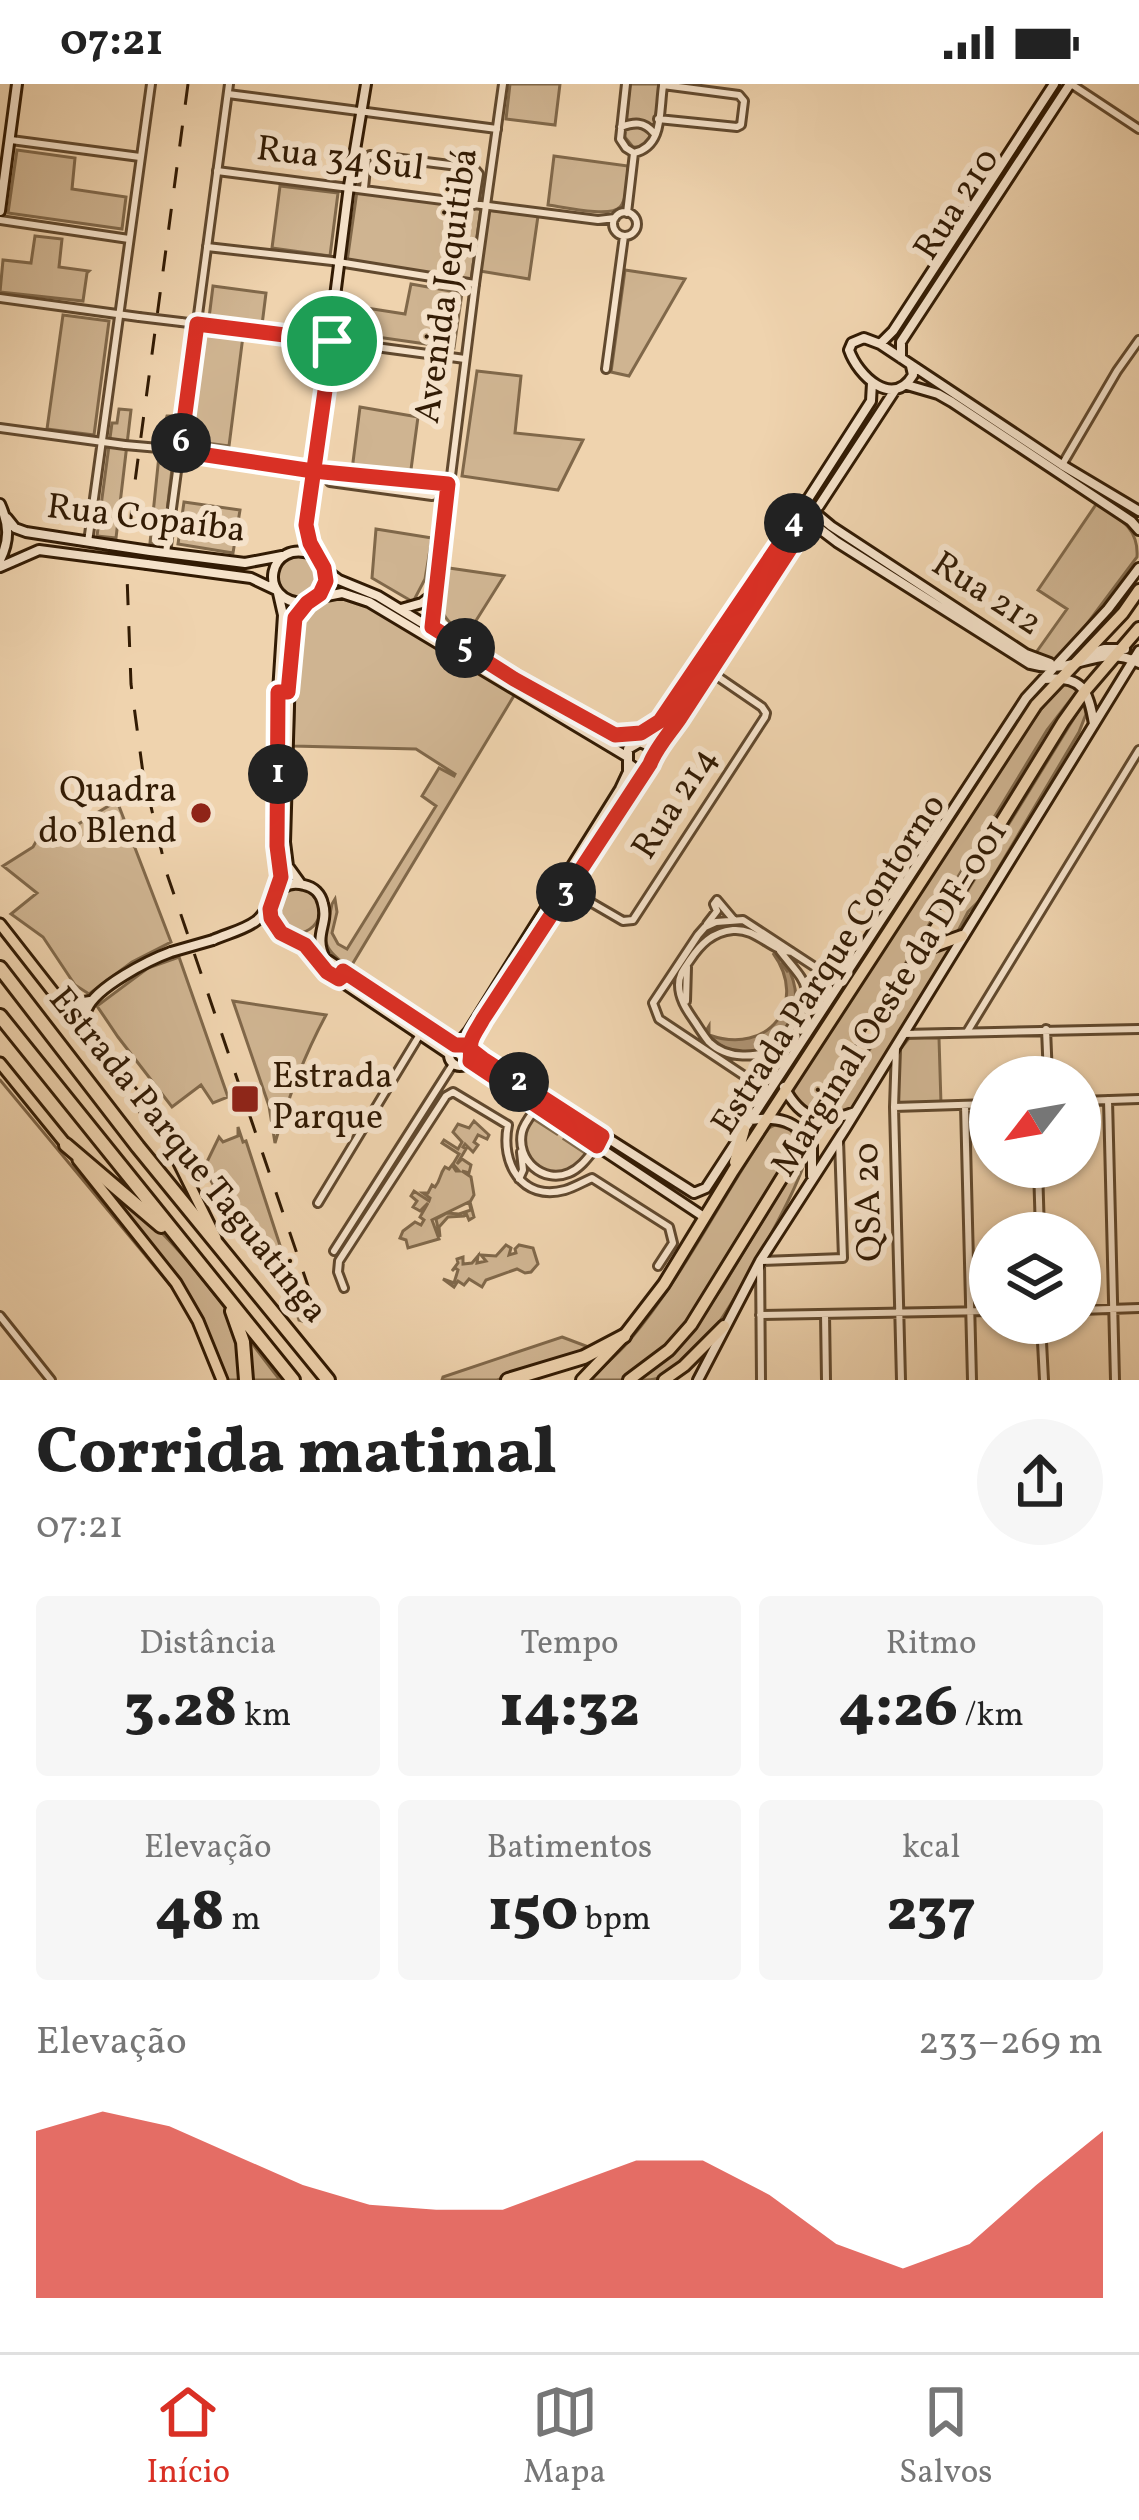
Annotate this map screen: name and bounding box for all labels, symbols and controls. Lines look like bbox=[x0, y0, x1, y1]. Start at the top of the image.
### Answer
text: 07:21 bbox=[60, 11, 164, 74]
street label: Rua 34 Sul bbox=[254, 125, 426, 195]
street label: Rua 210 bbox=[903, 139, 1013, 271]
street label: Avenida Jequitibá bbox=[404, 145, 492, 427]
pin bbox=[281, 290, 383, 392]
icon: arrive bbox=[299, 308, 365, 374]
pin: 6 bbox=[151, 413, 211, 473]
text: 6 bbox=[172, 420, 190, 466]
street label: Rua Copaíba bbox=[44, 483, 248, 557]
pin: 4 bbox=[764, 493, 824, 553]
text: 4 bbox=[784, 500, 804, 546]
street label: Rua 212 bbox=[921, 541, 1051, 649]
pin: 5 bbox=[435, 618, 495, 678]
text: 5 bbox=[457, 625, 473, 671]
street label: Rua 214 bbox=[621, 738, 731, 870]
pin: 1 bbox=[248, 744, 308, 804]
text: 1 bbox=[271, 751, 285, 797]
place label: Quadra do Blend bbox=[38, 767, 177, 858]
street label: Estrada Parque Contorno bbox=[701, 785, 959, 1145]
marker: Quadra do Blend bbox=[188, 800, 214, 826]
street label: Marginal Oeste da DF-001 bbox=[761, 811, 1021, 1187]
pin: 3 bbox=[536, 862, 596, 922]
text: 3 bbox=[558, 869, 574, 915]
street label: Estrada Parque Taguatinga bbox=[36, 977, 338, 1335]
pin: 2 bbox=[489, 1052, 549, 1112]
place label: Estrada Parque bbox=[272, 1053, 393, 1144]
north arrow bbox=[969, 1056, 1101, 1188]
map controls bbox=[969, 1056, 1101, 1344]
text: 2 bbox=[510, 1059, 528, 1105]
marker: Estrada Parque bbox=[229, 1083, 261, 1115]
street label: QSA 20 bbox=[843, 1141, 897, 1263]
button: layers bbox=[969, 1212, 1101, 1344]
text: Corrida matinal bbox=[36, 1409, 557, 1501]
button: share bbox=[977, 1419, 1103, 1545]
text: 07:21 bbox=[36, 1500, 124, 1554]
text: Distância bbox=[139, 1622, 276, 1668]
text: Tempo bbox=[520, 1622, 619, 1668]
text: Ritmo bbox=[886, 1622, 977, 1668]
text: 3.28 bbox=[124, 1668, 238, 1751]
text: 14:32 bbox=[499, 1668, 640, 1751]
text: 4:26 bbox=[839, 1668, 958, 1751]
text: km bbox=[238, 1694, 291, 1740]
text: /km bbox=[958, 1694, 1024, 1740]
text: Elevação bbox=[144, 1826, 272, 1872]
text: Batimentos bbox=[487, 1826, 652, 1872]
text: kcal bbox=[902, 1826, 960, 1872]
text: 48 bbox=[155, 1872, 225, 1955]
text: 150 bbox=[488, 1872, 578, 1955]
text: 237 bbox=[887, 1872, 976, 1955]
text: m bbox=[225, 1898, 261, 1944]
text: bpm bbox=[578, 1898, 651, 1944]
text: Elevação bbox=[36, 2016, 187, 2070]
text: 233–269 m bbox=[918, 2016, 1103, 2070]
tab: Início bbox=[147, 2379, 230, 2497]
tab: Mapa bbox=[523, 2379, 606, 2497]
tab: Salvos bbox=[899, 2379, 992, 2497]

